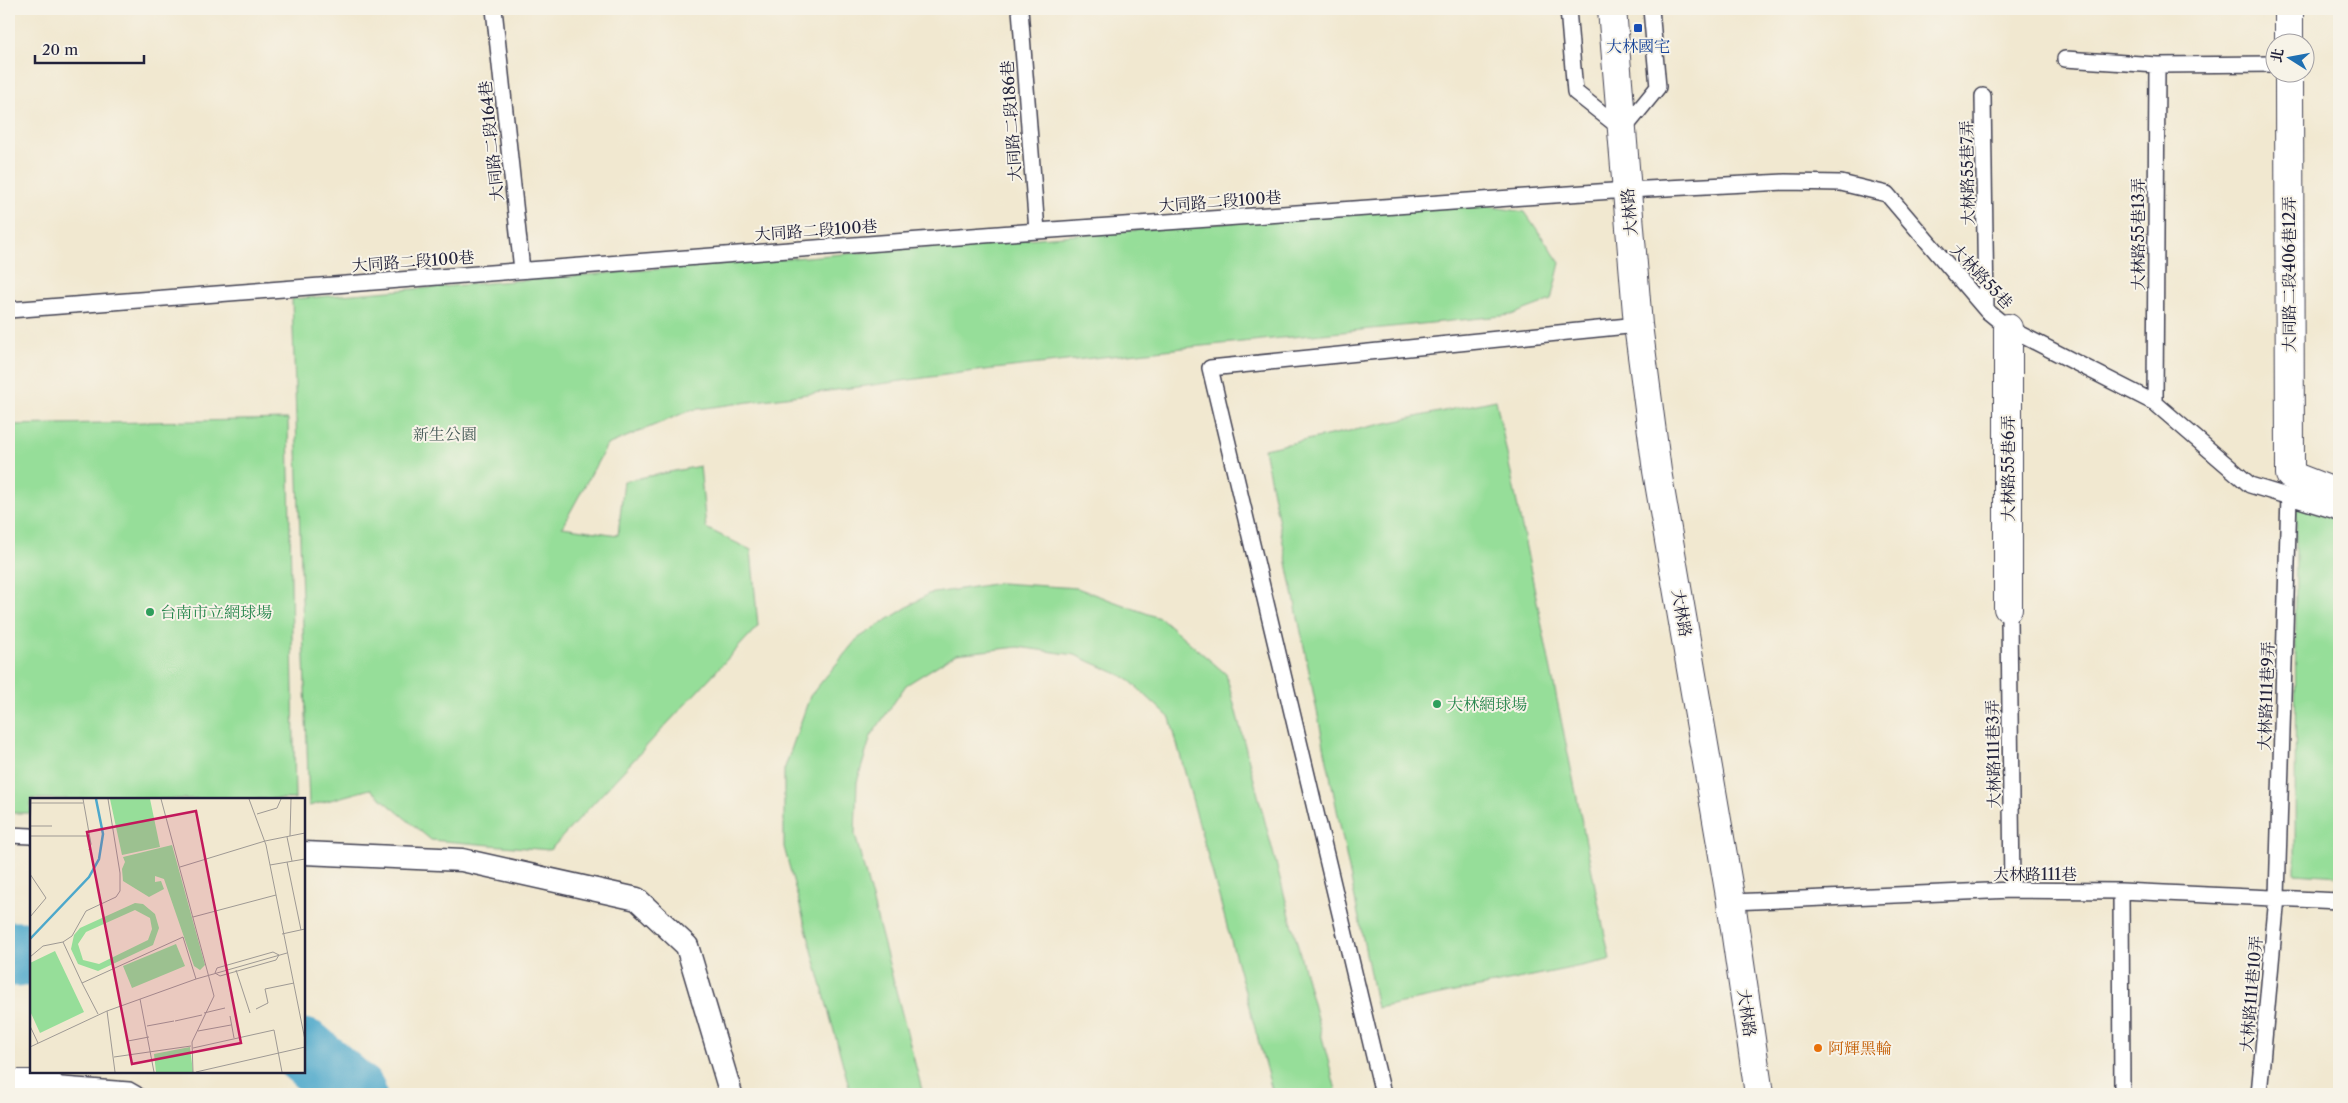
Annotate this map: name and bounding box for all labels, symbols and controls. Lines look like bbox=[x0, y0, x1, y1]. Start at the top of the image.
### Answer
marker: 大林國宅 bbox=[1632, 22, 1644, 34]
scale bar bbox=[35, 32, 144, 64]
north arrow bbox=[2266, 32, 2316, 82]
place label: 大林國宅 bbox=[1606, 36, 1670, 56]
text: 20 m bbox=[42, 40, 78, 59]
text: 北 bbox=[2267, 47, 2287, 64]
street label: 大同路二段186巷 bbox=[997, 60, 1025, 182]
street label: 大同路二段164巷 bbox=[475, 80, 507, 202]
street label: 大林路55巷7弄 bbox=[1956, 120, 1978, 226]
street label: 大林路55巷13弄 bbox=[2128, 178, 2148, 290]
street label: 大同路二段100巷 bbox=[1158, 187, 1282, 215]
street label: 大林路 bbox=[1617, 187, 1641, 237]
street label: 大同路二段406巷12弄 bbox=[2279, 196, 2299, 352]
street label: 大同路二段100巷 bbox=[754, 216, 878, 244]
street label: 大林路55巷 bbox=[1947, 239, 2017, 313]
street label: 大同路二段100巷 bbox=[351, 247, 475, 275]
street label: 大林路55巷6弄 bbox=[1998, 415, 2018, 521]
park label: 新生公園 bbox=[413, 424, 477, 444]
street label: 大林路 bbox=[1668, 588, 1696, 638]
place label: 台南市立網球場 bbox=[160, 602, 272, 622]
marker: 台南市立網球場 bbox=[144, 606, 156, 618]
street label: 大林路111巷9弄 bbox=[2254, 641, 2278, 751]
place label: 大林網球場 bbox=[1447, 694, 1527, 714]
marker: 大林網球場 bbox=[1431, 698, 1443, 710]
street label: 大林路111巷3弄 bbox=[1982, 699, 2004, 809]
inset map bbox=[30, 798, 305, 1073]
street label: 大林路111巷 bbox=[1993, 864, 2077, 884]
street label: 大林路111巷10弄 bbox=[2236, 935, 2266, 1053]
street label: 大林路 bbox=[1734, 988, 1760, 1038]
place label: 阿輝黑輪 bbox=[1828, 1038, 1892, 1058]
marker: 阿輝黑輪 bbox=[1812, 1042, 1824, 1054]

